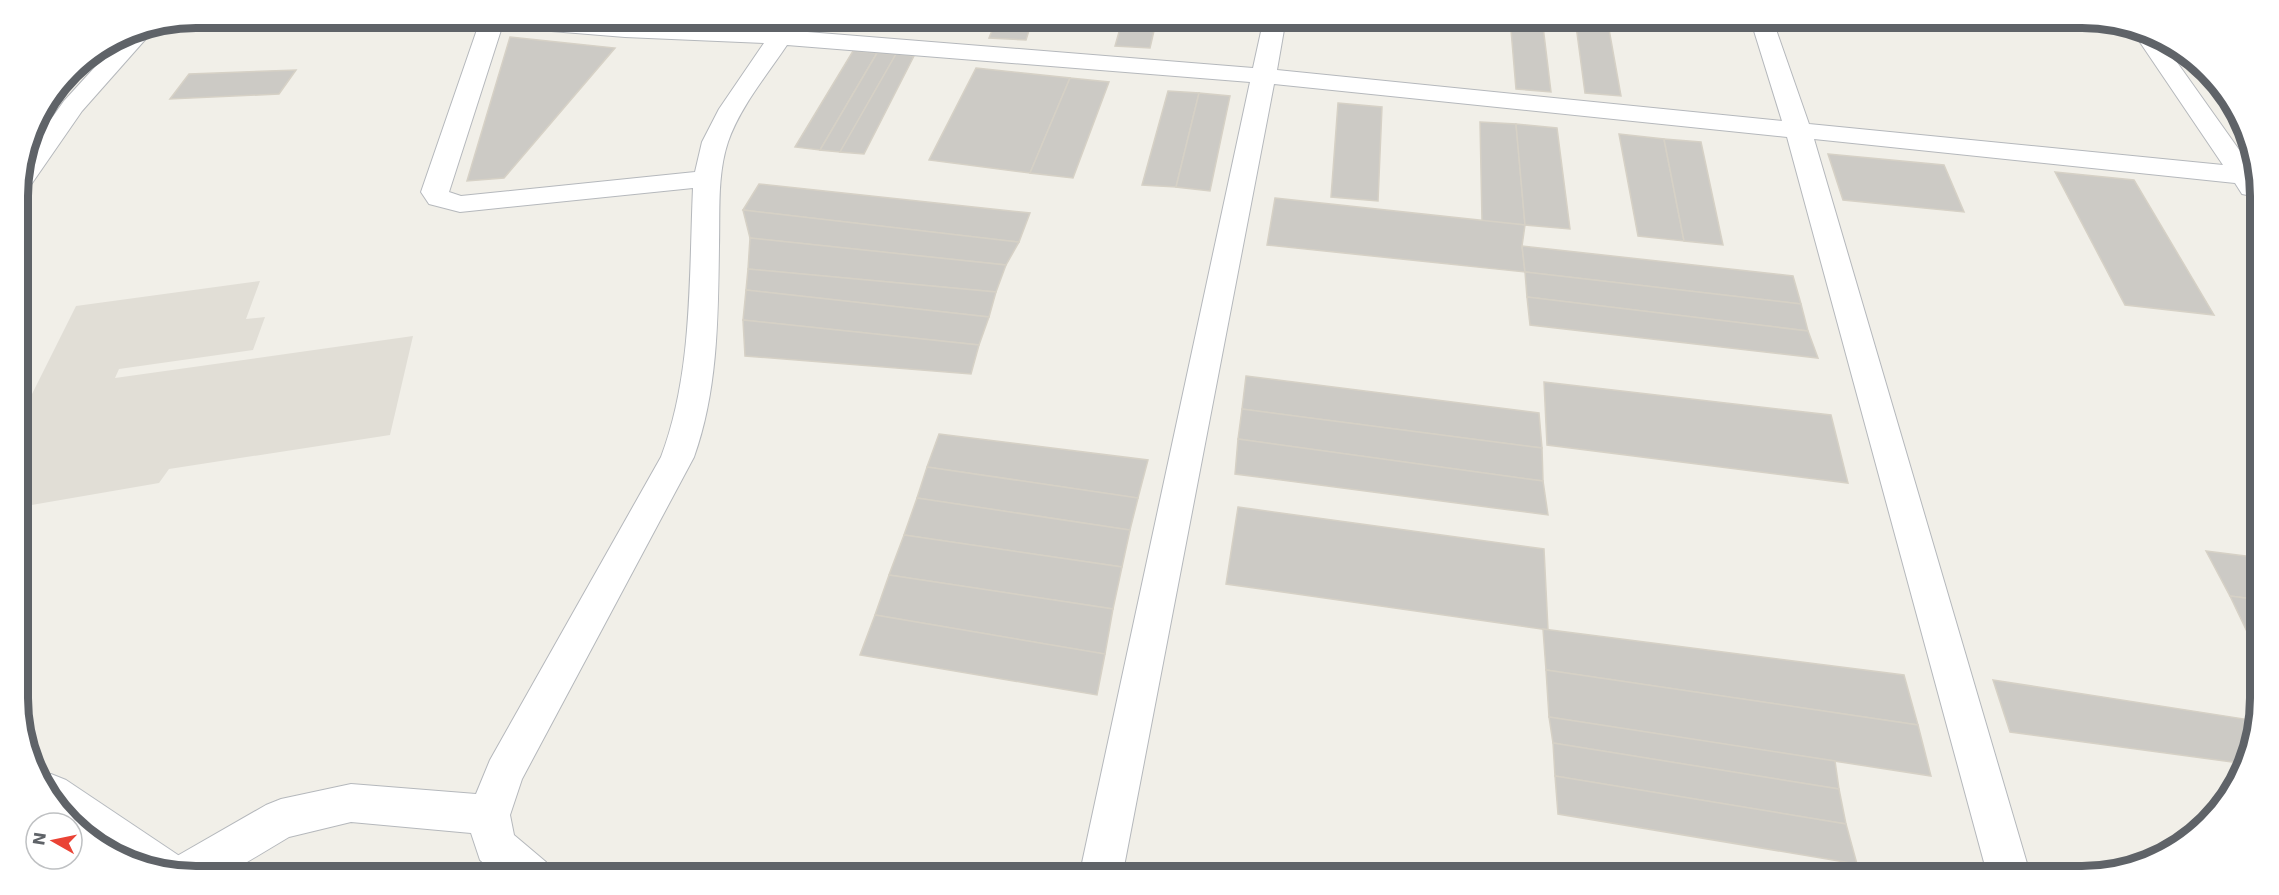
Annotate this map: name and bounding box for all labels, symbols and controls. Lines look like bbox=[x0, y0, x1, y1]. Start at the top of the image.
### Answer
north arrow bbox=[24, 811, 84, 871]
text: N bbox=[29, 831, 50, 847]

